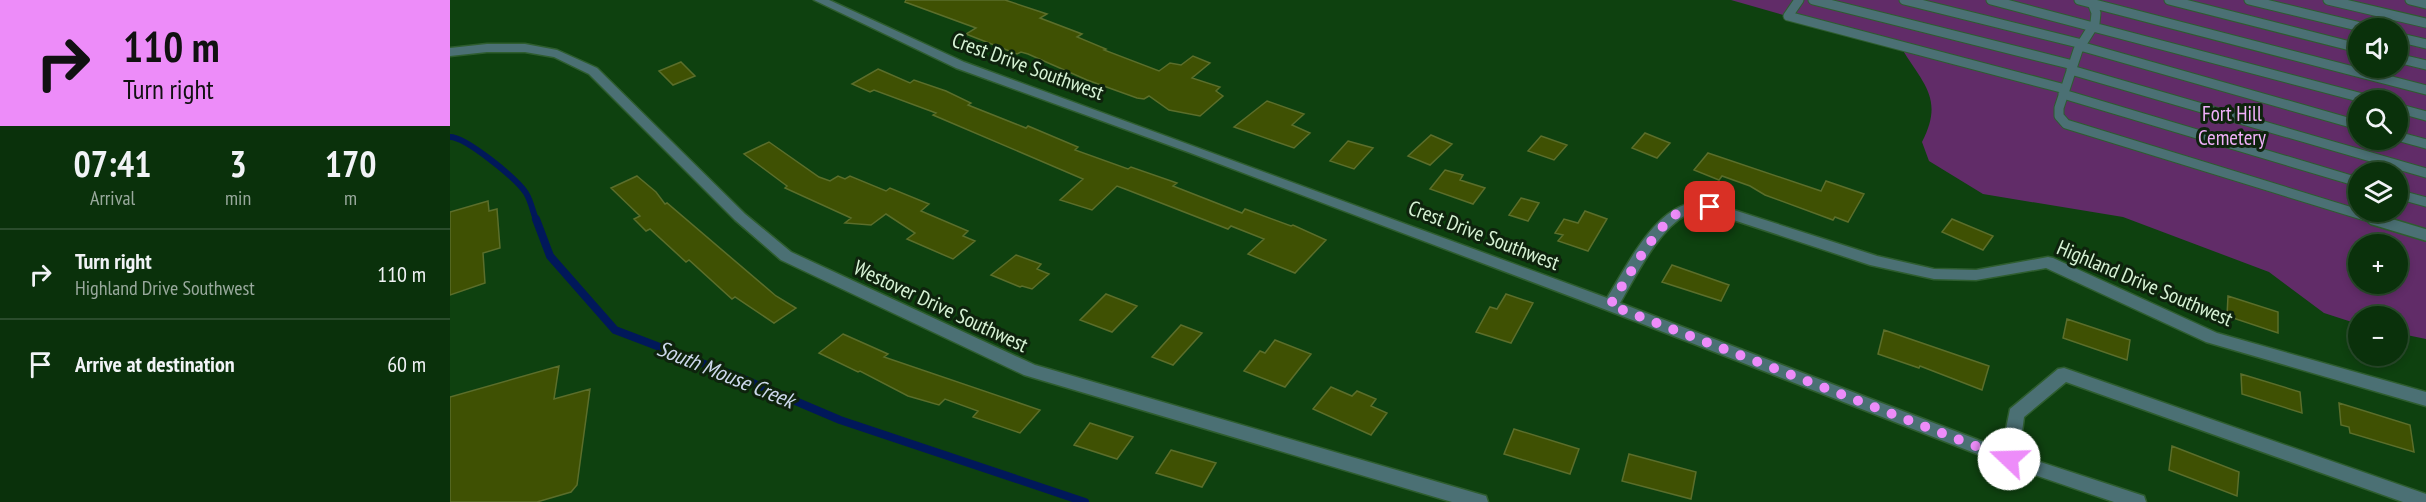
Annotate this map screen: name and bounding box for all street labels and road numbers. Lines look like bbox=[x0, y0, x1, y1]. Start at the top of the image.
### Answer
street label: Crest Drive Southwest bbox=[948, 26, 1108, 106]
street label: Crest Drive Southwest bbox=[1405, 194, 1564, 276]
street label: Highland Drive Southwest bbox=[2053, 234, 2237, 332]
street label: Westover Drive Southwest bbox=[850, 254, 1033, 358]

